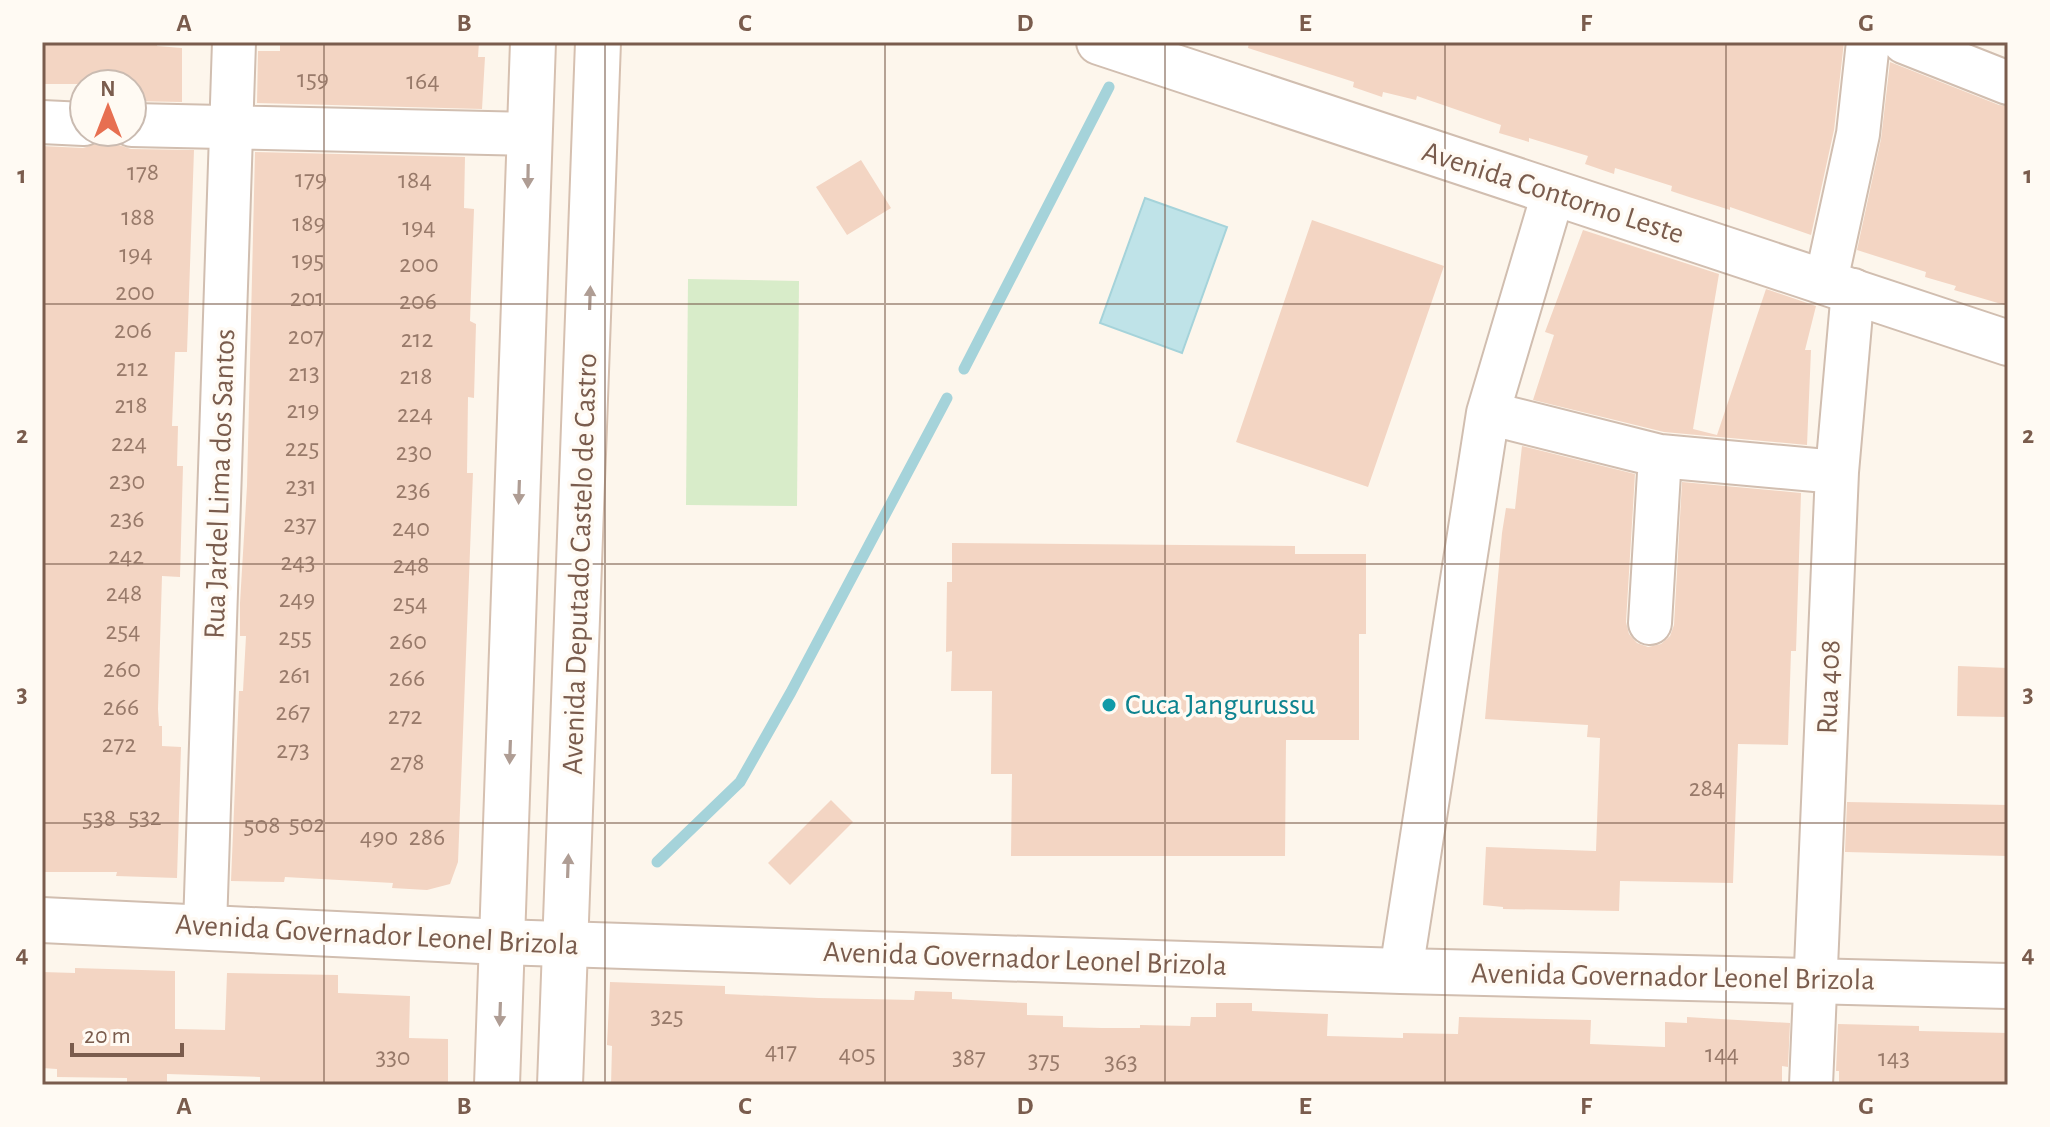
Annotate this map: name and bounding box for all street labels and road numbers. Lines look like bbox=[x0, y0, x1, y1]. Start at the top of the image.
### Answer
street label: Avenida Contorno Leste bbox=[1418, 137, 1688, 249]
street label: Rua Jardel Lima dos Santos bbox=[200, 328, 240, 640]
street label: Avenida Deputado Castelo de Castro bbox=[558, 353, 602, 775]
street label: Rua 408 bbox=[1812, 639, 1846, 735]
street label: Avenida Governador Leonel Brizola bbox=[174, 909, 580, 961]
street label: Avenida Governador Leonel Brizola bbox=[823, 937, 1227, 981]
street label: Avenida Governador Leonel Brizola bbox=[1471, 958, 1875, 996]

